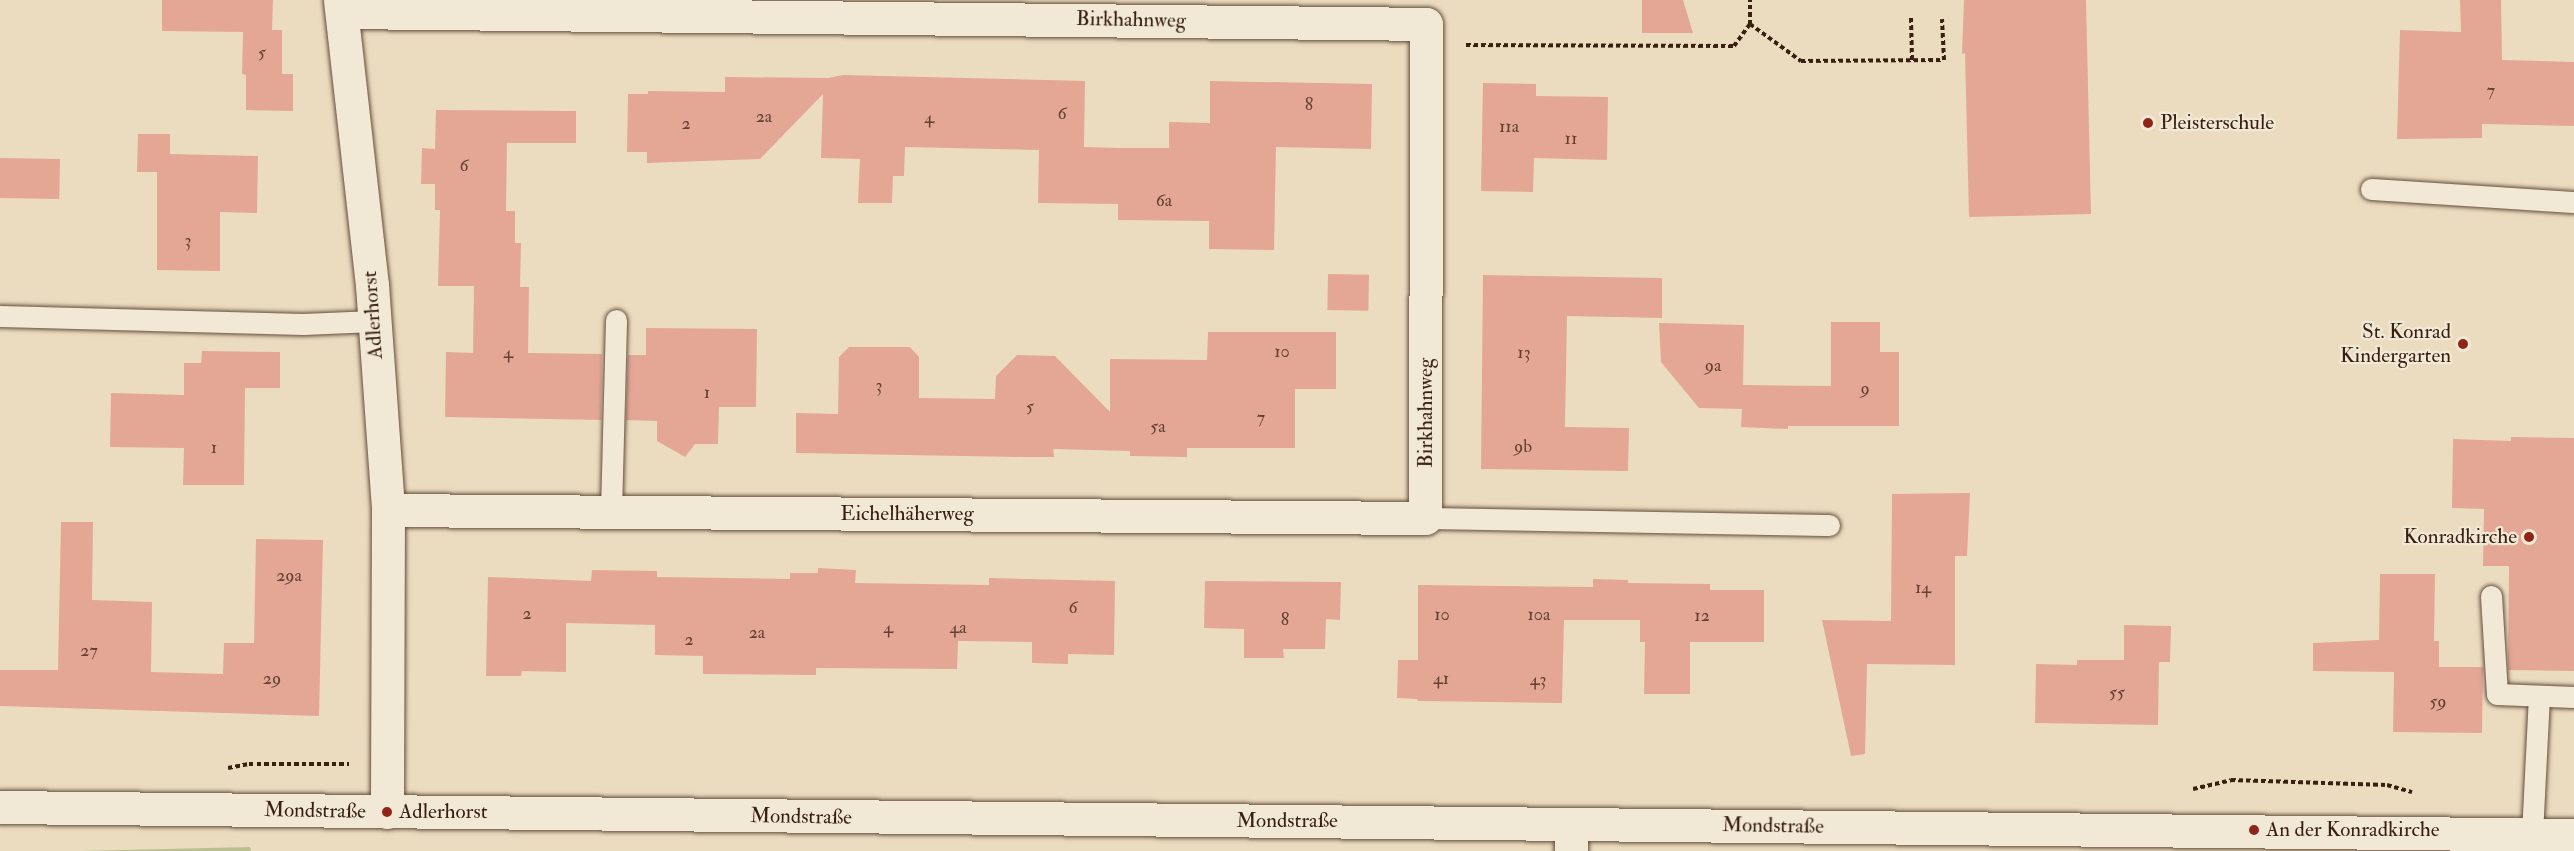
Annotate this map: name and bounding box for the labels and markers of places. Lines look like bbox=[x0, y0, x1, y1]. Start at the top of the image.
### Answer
place label: Pleisterschule bbox=[2160, 110, 2274, 136]
marker: Pleisterschule bbox=[2141, 116, 2155, 130]
place label: St. Konrad Kindergarten bbox=[2340, 319, 2451, 369]
marker: St. Konrad Kindergarten bbox=[2456, 337, 2470, 351]
place label: Konradkirche bbox=[2403, 524, 2517, 550]
marker: Konradkirche bbox=[2522, 530, 2536, 544]
place label: Adlerhorst bbox=[399, 799, 487, 825]
marker: Adlerhorst bbox=[380, 805, 394, 819]
place label: An der Konradkirche bbox=[2266, 817, 2440, 843]
marker: An der Konradkirche bbox=[2247, 823, 2261, 837]

